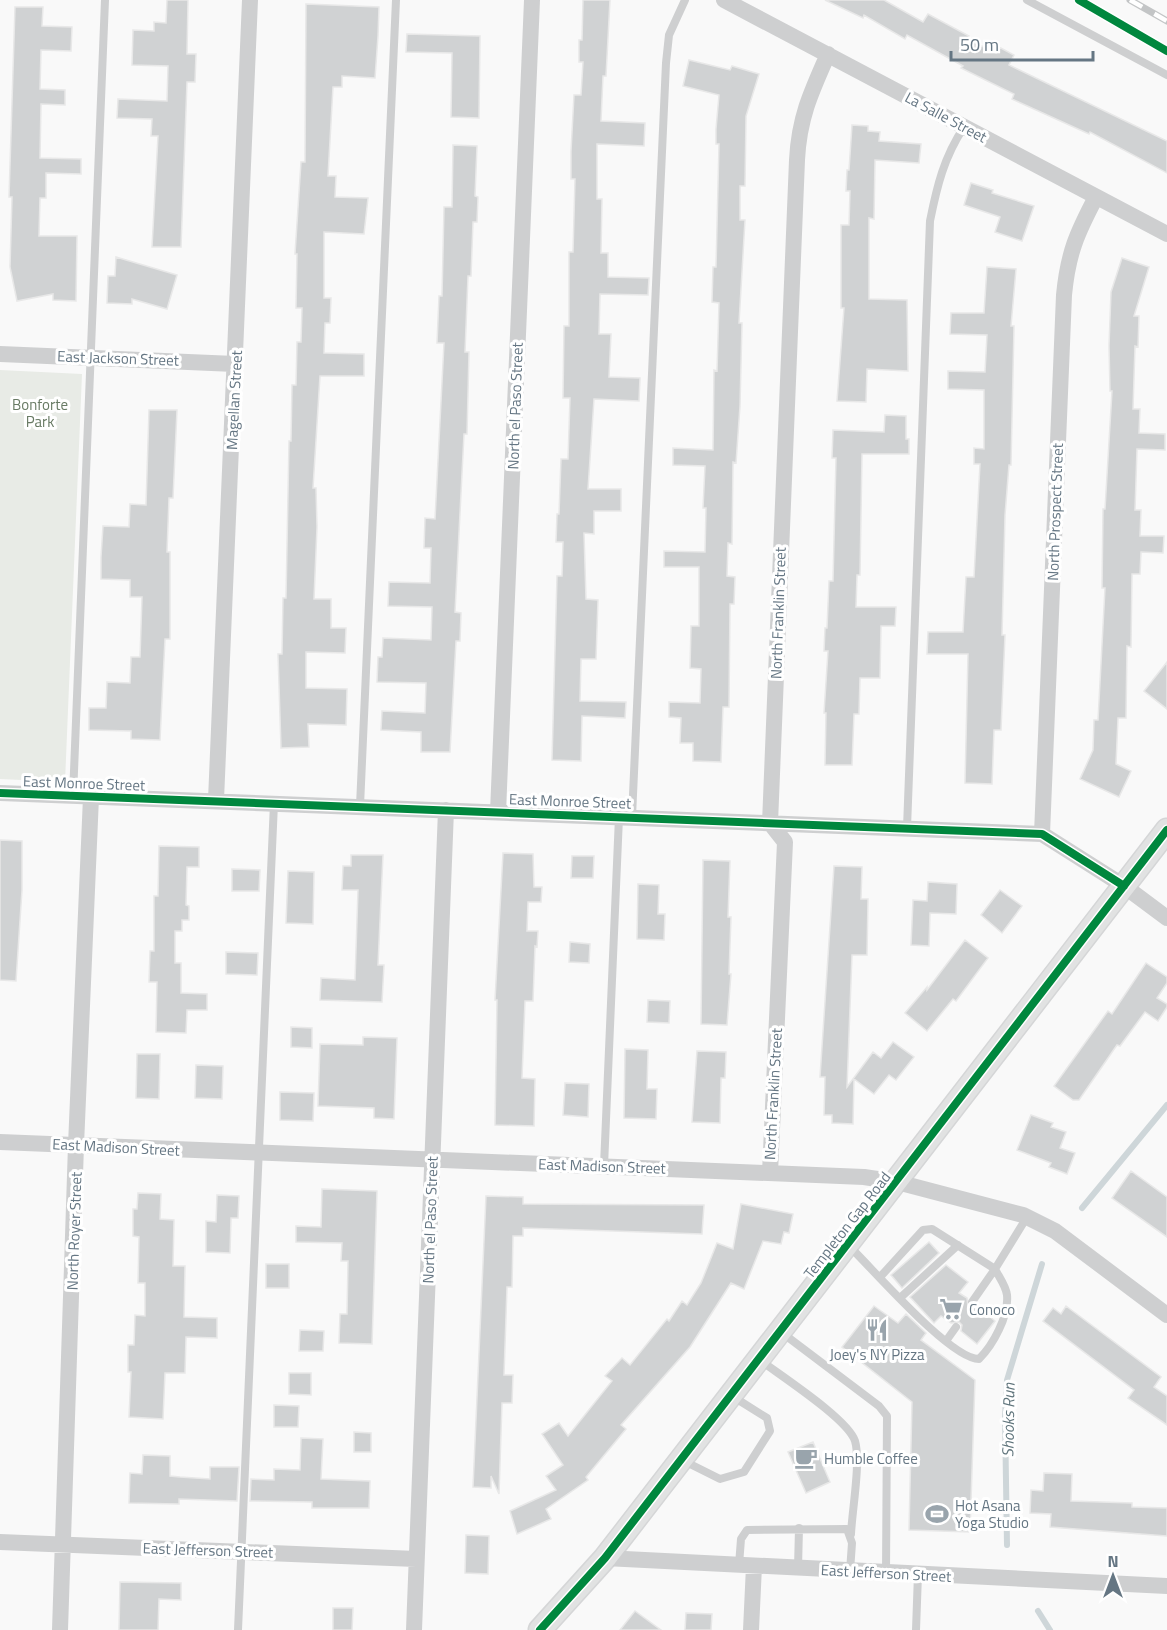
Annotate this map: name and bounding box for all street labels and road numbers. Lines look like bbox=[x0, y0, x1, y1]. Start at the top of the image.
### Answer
street label: La Salle Street bbox=[901, 86, 992, 149]
street label: North el Paso Street bbox=[501, 341, 529, 470]
street label: East Jackson Street bbox=[57, 344, 180, 372]
street label: Magellan Street bbox=[220, 349, 248, 450]
street label: North Prospect Street bbox=[1041, 442, 1069, 581]
street label: North Franklin Street bbox=[764, 546, 792, 679]
street label: East Monroe Street bbox=[22, 769, 146, 797]
street label: East Monroe Street bbox=[508, 787, 632, 815]
street label: North Franklin Street bbox=[758, 1027, 788, 1161]
street label: East Madison Street bbox=[52, 1132, 181, 1162]
street label: East Madison Street bbox=[538, 1152, 667, 1180]
street label: North el Paso Street bbox=[416, 1155, 444, 1284]
street label: Templeton Gap Road bbox=[798, 1166, 896, 1284]
street label: North Royer Street bbox=[60, 1171, 88, 1291]
street label: East Jefferson Street bbox=[142, 1536, 274, 1564]
street label: East Jefferson Street bbox=[820, 1558, 953, 1588]

